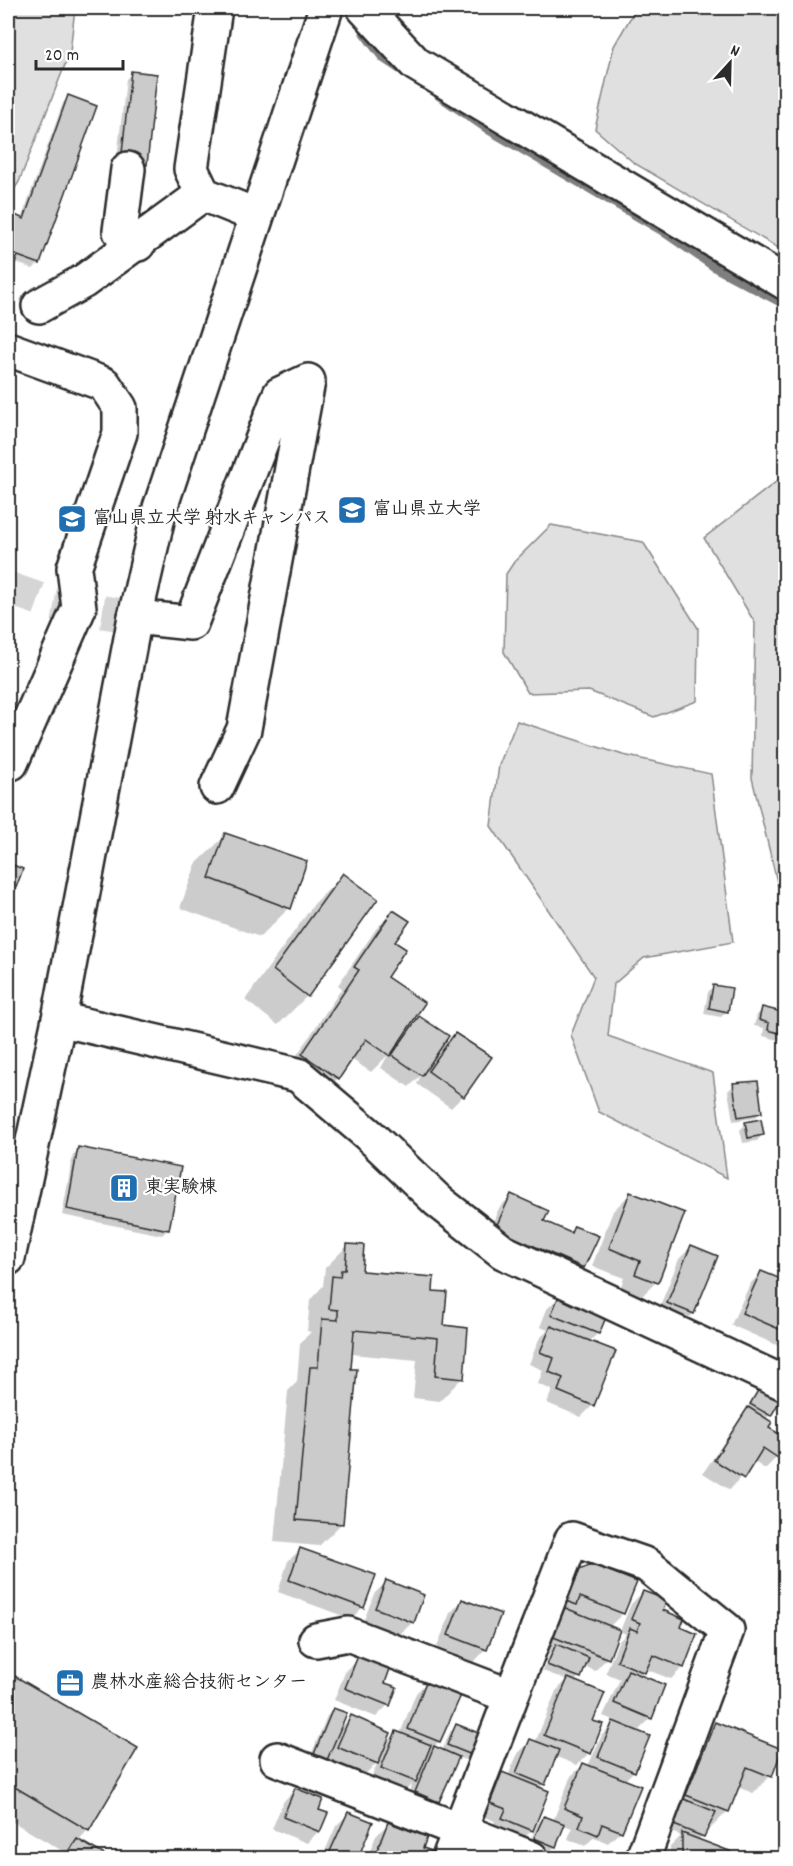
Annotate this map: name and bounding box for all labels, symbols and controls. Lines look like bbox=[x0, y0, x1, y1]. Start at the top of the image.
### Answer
scale bar bbox=[36, 33, 123, 71]
north arrow bbox=[700, 33, 760, 93]
text: N bbox=[727, 39, 743, 64]
text: 20 m bbox=[45, 44, 79, 69]
school or university icon: 富山県立大学 bbox=[336, 494, 368, 526]
place label: 富山県立大学 bbox=[373, 498, 481, 523]
school or university icon: 富山県立大学 射水キャンパス bbox=[56, 503, 88, 535]
place label: 富山県立大学 射水キャンパス bbox=[93, 507, 330, 532]
building icon: 東実験棟 bbox=[108, 1172, 140, 1204]
place label: 東実験棟 bbox=[145, 1176, 217, 1201]
office icon: 農林水産総合技術センター bbox=[54, 1667, 86, 1699]
place label: 農林水産総合技術センター bbox=[91, 1671, 307, 1696]

